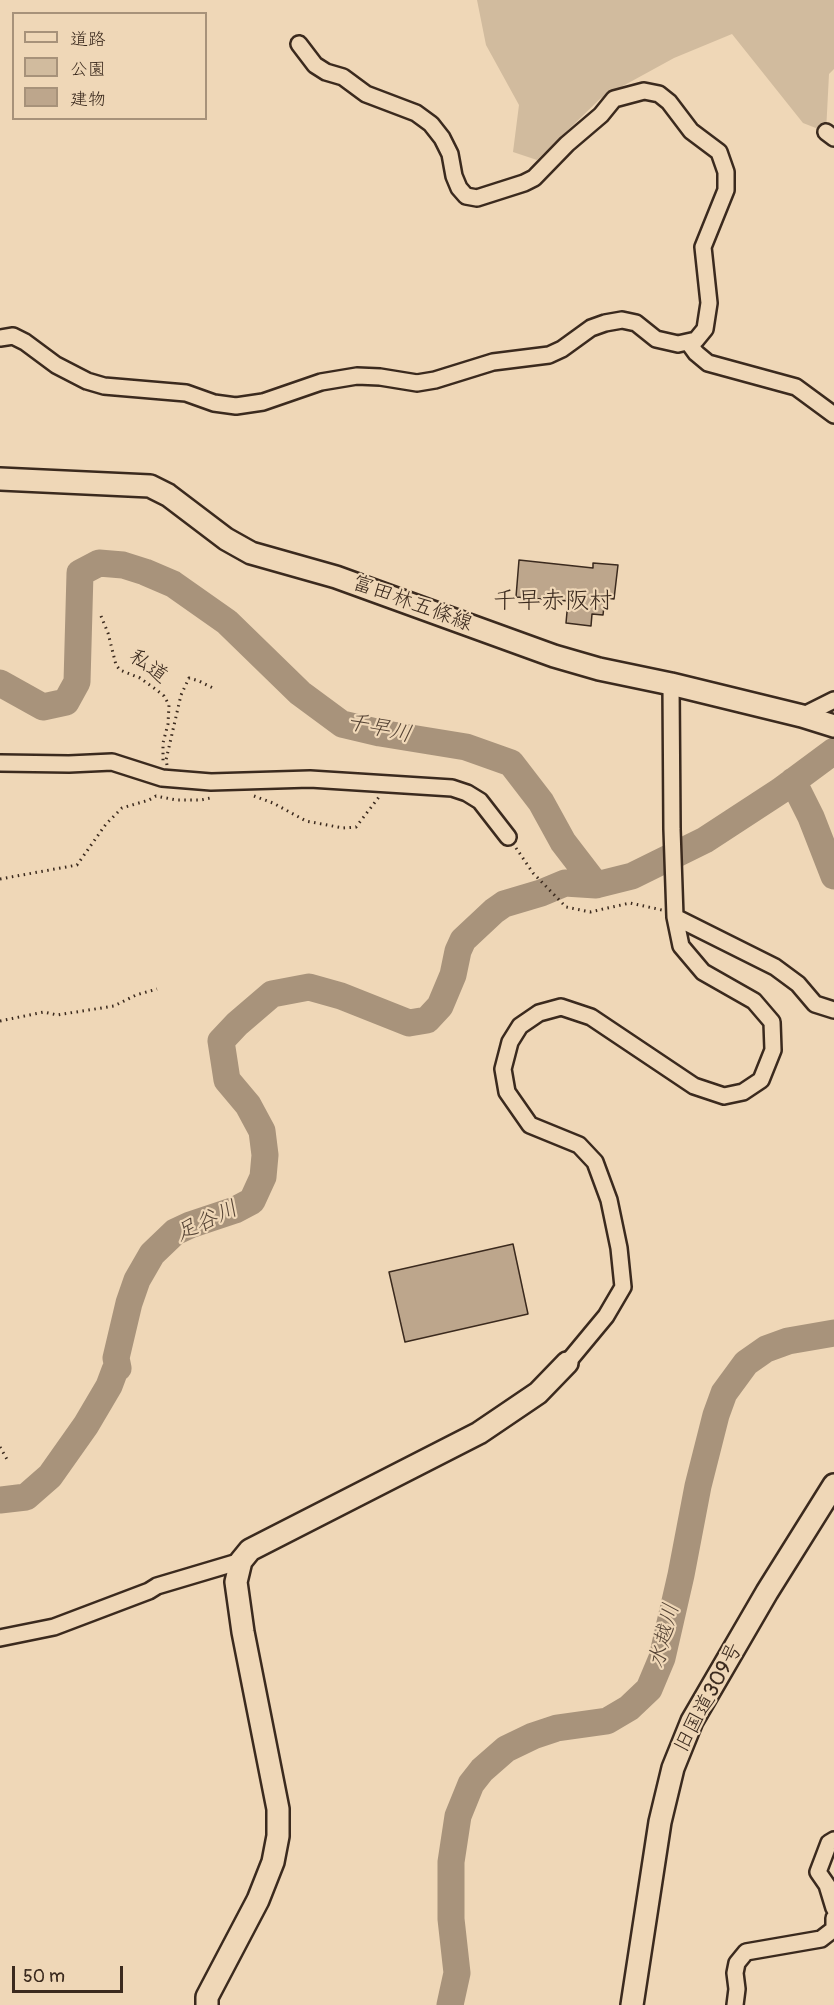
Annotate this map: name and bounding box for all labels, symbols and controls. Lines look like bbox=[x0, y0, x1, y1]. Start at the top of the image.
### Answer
legend bbox=[12, 12, 207, 120]
text: 道路 bbox=[70, 28, 106, 51]
text: 公園 bbox=[70, 58, 106, 81]
text: 建物 bbox=[70, 88, 106, 111]
street label: 富田林五條線 bbox=[348, 571, 476, 637]
district label: 千早赤阪村 bbox=[493, 588, 613, 616]
street label: 私道 bbox=[124, 644, 172, 690]
water label: 千早川 bbox=[344, 709, 414, 749]
water label: 足谷川 bbox=[172, 1196, 242, 1248]
water label: 水越川 bbox=[644, 1601, 686, 1671]
street label: 旧国道309号 bbox=[670, 1639, 748, 1757]
scale bar bbox=[15, 1954, 126, 1992]
text: 50 m bbox=[23, 1965, 65, 1988]

